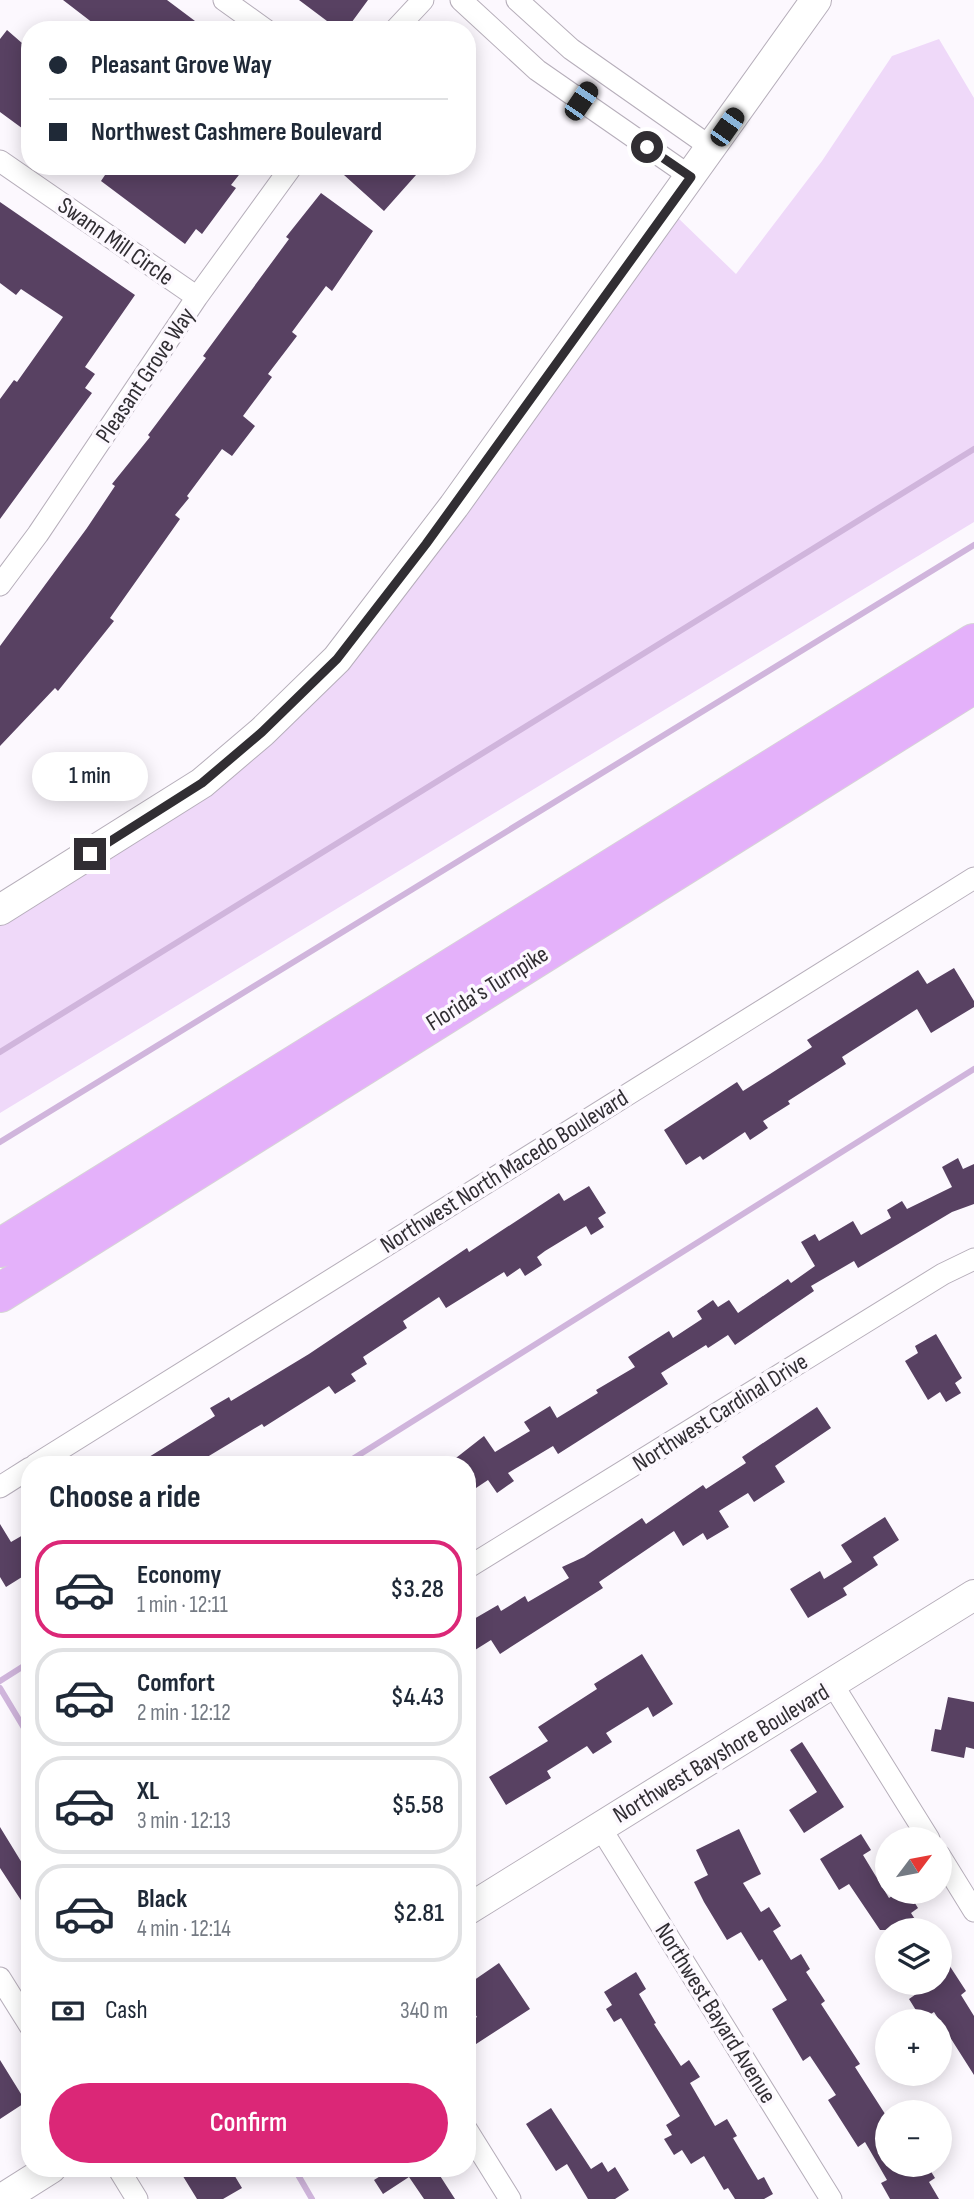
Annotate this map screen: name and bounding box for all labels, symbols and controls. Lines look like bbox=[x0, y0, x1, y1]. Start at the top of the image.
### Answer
text: Pleasant Grove Way bbox=[91, 50, 272, 81]
car bbox=[561, 78, 602, 124]
car bbox=[707, 104, 748, 150]
text: Northwest Cashmere Boulevard bbox=[91, 117, 382, 148]
route start bbox=[631, 131, 663, 163]
street label: Swann Mill Circle bbox=[52, 191, 179, 292]
street label: Pleasant Grove Way bbox=[90, 302, 201, 448]
callout: 1 min bbox=[32, 752, 148, 802]
text: 1 min bbox=[69, 762, 111, 790]
route end bbox=[74, 838, 106, 870]
street label: Florida's Turnpike bbox=[421, 939, 554, 1037]
street label: Northwest North Macedo Boulevard bbox=[375, 1083, 633, 1260]
street label: Northwest Cardinal Drive bbox=[627, 1347, 813, 1478]
text: Choose a ride bbox=[49, 1478, 201, 1517]
icon: car bbox=[53, 1558, 116, 1621]
text: Economy bbox=[137, 1560, 221, 1591]
text: $3.28 bbox=[390, 1574, 444, 1605]
text: 1 min · 12:11 bbox=[137, 1591, 228, 1619]
icon: car bbox=[53, 1666, 116, 1729]
text: Comfort bbox=[137, 1668, 215, 1699]
street label: Northwest Bayshore Boulevard bbox=[608, 1677, 835, 1829]
text: $4.43 bbox=[391, 1682, 444, 1713]
text: 2 min · 12:12 bbox=[137, 1699, 231, 1727]
icon: car bbox=[53, 1774, 116, 1837]
text: XL bbox=[137, 1776, 159, 1807]
text: $5.58 bbox=[392, 1790, 444, 1821]
text: 3 min · 12:13 bbox=[137, 1807, 231, 1835]
north arrow bbox=[875, 1827, 952, 1904]
map controls bbox=[875, 1827, 952, 2177]
icon: car bbox=[53, 1882, 116, 1945]
text: Black bbox=[137, 1884, 187, 1915]
text: $2.81 bbox=[393, 1898, 444, 1929]
text: 4 min · 12:14 bbox=[137, 1915, 231, 1943]
street label: Northwest Bayard Avenue bbox=[649, 1918, 783, 2109]
button: layers bbox=[875, 1918, 952, 1995]
icon: cash bbox=[49, 1992, 87, 2030]
text: Cash bbox=[105, 1995, 148, 2026]
text: 340 m bbox=[400, 1997, 448, 2025]
button: + bbox=[875, 2009, 952, 2086]
button: Confirm bbox=[49, 2083, 448, 2163]
button: − bbox=[875, 2100, 952, 2177]

